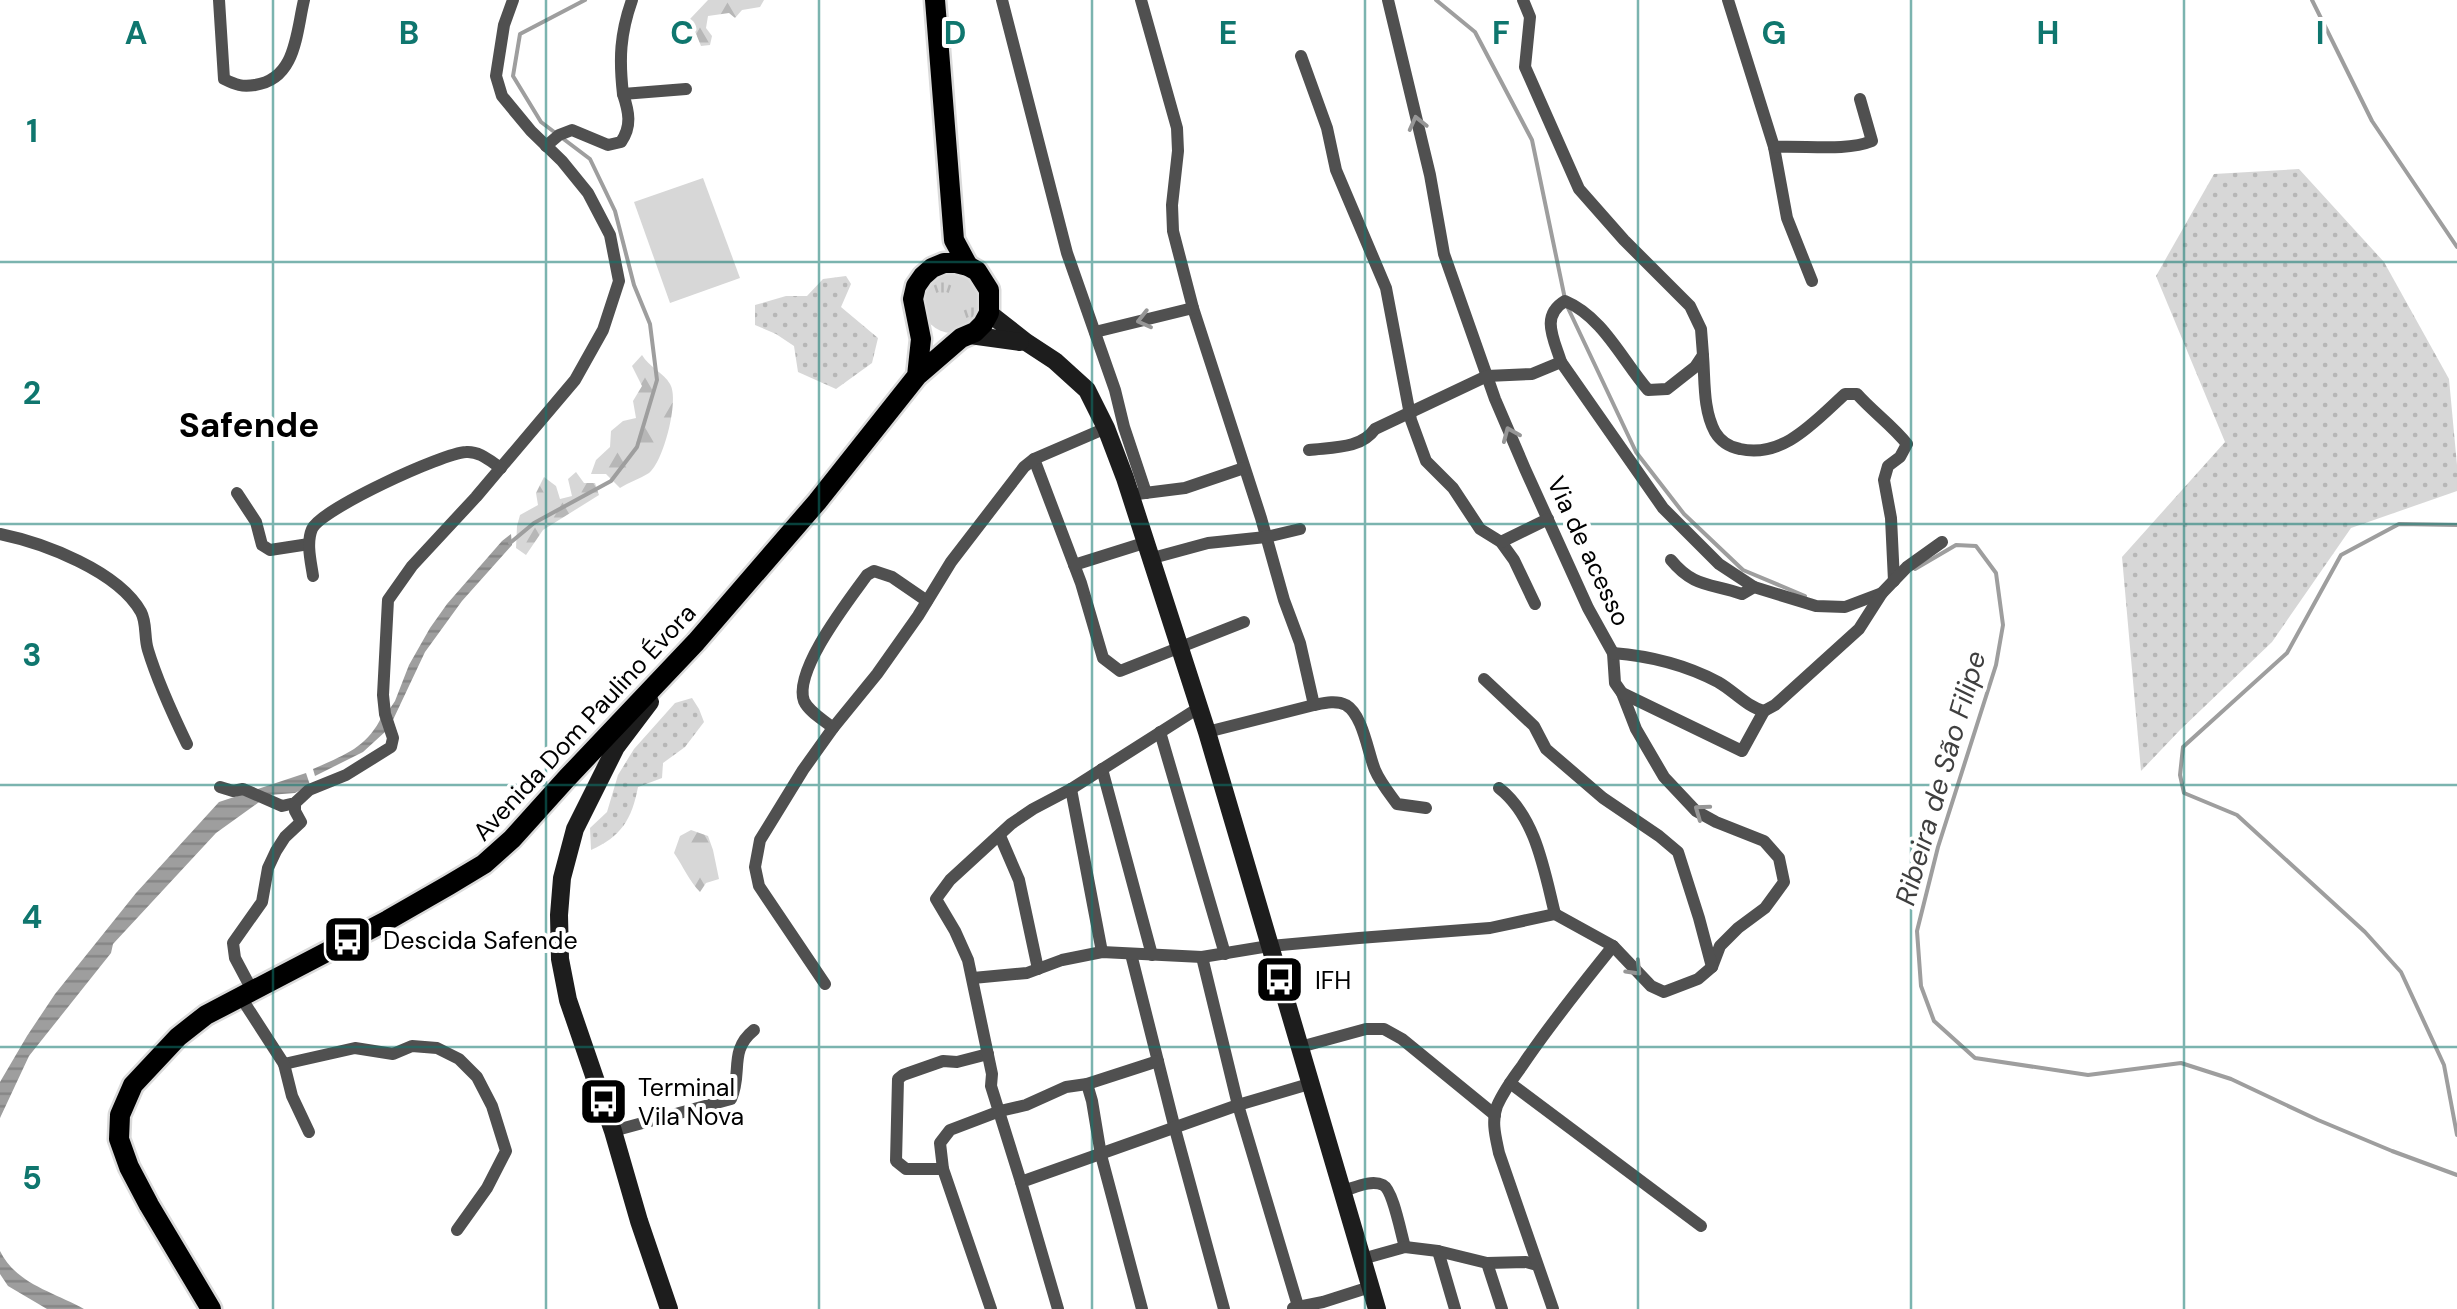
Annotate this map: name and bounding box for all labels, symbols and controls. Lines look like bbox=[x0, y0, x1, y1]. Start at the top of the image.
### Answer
text: A bbox=[125, 12, 147, 54]
text: B bbox=[399, 12, 419, 54]
text: C bbox=[670, 12, 694, 54]
text: D bbox=[944, 12, 966, 54]
text: E bbox=[1219, 12, 1237, 54]
text: F bbox=[1492, 12, 1510, 54]
text: G bbox=[1762, 12, 1786, 54]
text: H bbox=[2037, 12, 2059, 54]
text: I bbox=[2316, 12, 2324, 54]
text: 1 bbox=[26, 110, 38, 152]
one-way arrow bbox=[1408, 115, 1429, 132]
one-way arrow bbox=[1136, 308, 1153, 329]
text: 2 bbox=[23, 372, 41, 414]
district label: Safende bbox=[179, 402, 319, 448]
one-way arrow bbox=[1502, 426, 1522, 444]
street label: Via de acesso bbox=[1539, 471, 1638, 631]
street label: Avenida Dom Paulino Évora bbox=[466, 597, 703, 848]
text: 3 bbox=[22, 634, 42, 676]
water label: Ribeira de São Filipe bbox=[1886, 647, 1994, 910]
one-way arrow bbox=[1694, 806, 1712, 823]
text: 4 bbox=[22, 896, 42, 938]
bus stop icon: Descida Safende bbox=[322, 914, 374, 966]
place label: Descida Safende bbox=[383, 924, 578, 957]
bus stop icon: IFH bbox=[1254, 954, 1306, 1006]
one-way arrow bbox=[1623, 957, 1641, 975]
place label: IFH bbox=[1315, 964, 1351, 997]
place label: Terminal Vila Nova bbox=[638, 1071, 744, 1133]
bus stop icon: Terminal Vila Nova bbox=[577, 1075, 629, 1127]
text: 5 bbox=[22, 1157, 42, 1199]

